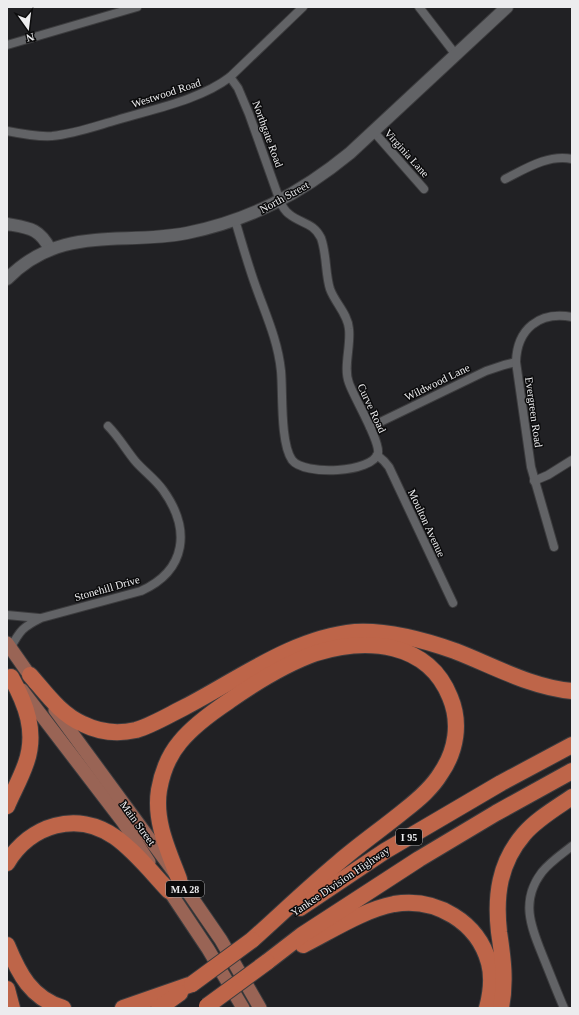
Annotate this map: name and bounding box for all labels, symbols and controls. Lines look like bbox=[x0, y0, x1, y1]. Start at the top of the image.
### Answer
north arrow bbox=[8, 8, 48, 48]
text: N bbox=[25, 31, 36, 44]
street label: Westwood Road bbox=[130, 76, 203, 110]
street label: Northgate Road bbox=[250, 99, 286, 169]
street label: Virginia Lane bbox=[382, 126, 432, 180]
street label: North Street bbox=[257, 179, 311, 215]
street label: Wildwood Lane bbox=[403, 361, 472, 403]
street label: Evergreen Road bbox=[523, 376, 545, 448]
street label: Curve Road bbox=[355, 382, 389, 435]
street label: Moulton Avenue bbox=[406, 487, 448, 559]
street label: Stonehill Drive bbox=[73, 573, 141, 603]
street label: Main Street bbox=[118, 799, 158, 847]
road number: I 95 bbox=[396, 829, 422, 845]
street label: Yankee Division Highway bbox=[288, 843, 392, 918]
road number: MA 28 bbox=[166, 881, 204, 897]

